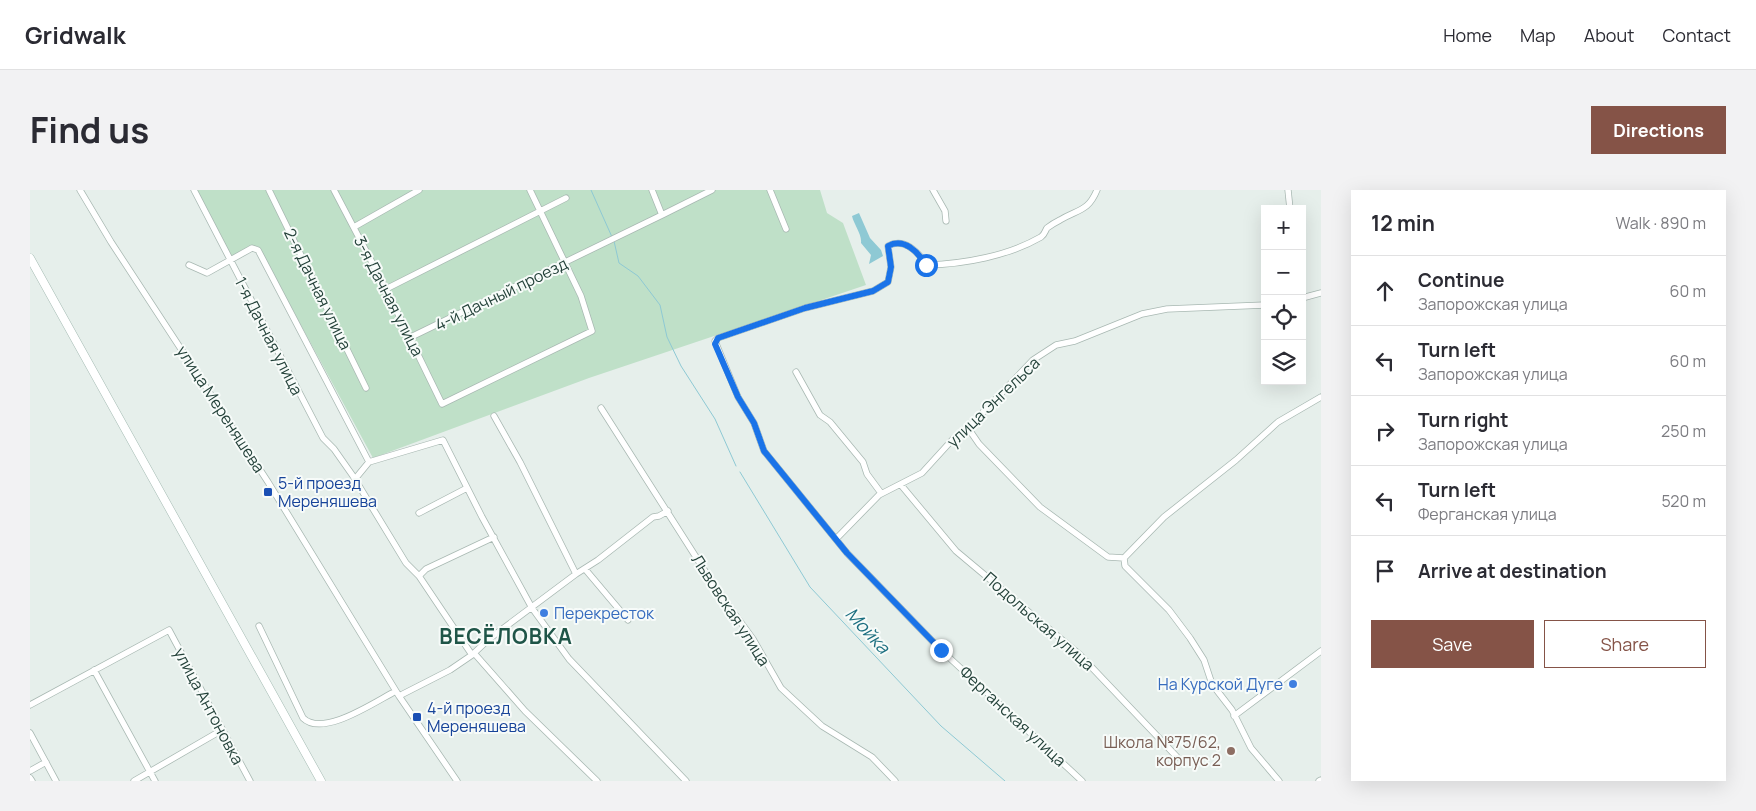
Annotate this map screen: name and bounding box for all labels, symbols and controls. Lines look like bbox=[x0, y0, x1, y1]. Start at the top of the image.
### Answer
text: Gridwalk bbox=[25, 18, 126, 51]
text: Home bbox=[1443, 23, 1492, 47]
text: Map bbox=[1520, 23, 1556, 47]
text: About bbox=[1584, 23, 1634, 47]
text: Contact bbox=[1662, 23, 1731, 47]
text: Find us bbox=[30, 106, 149, 154]
button: Directions bbox=[1591, 106, 1726, 154]
map controls bbox=[1261, 205, 1306, 385]
button: + bbox=[1261, 205, 1306, 250]
text: 12 min bbox=[1371, 209, 1435, 237]
text: Walk · 890 m bbox=[1615, 212, 1706, 234]
street label: 2-я Дачная улица bbox=[279, 224, 357, 354]
street label: 3-я Дачная улица bbox=[349, 232, 429, 360]
button: − bbox=[1261, 250, 1306, 295]
street label: 4-й Дачный проезд bbox=[431, 252, 571, 336]
route start bbox=[915, 254, 938, 277]
text: Continue bbox=[1418, 267, 1504, 293]
street label: 1-я Дачная улица bbox=[230, 273, 308, 399]
icon: ahead bbox=[1371, 277, 1399, 305]
text: 60 m bbox=[1670, 280, 1706, 302]
text: Запорожская улица bbox=[1418, 293, 1568, 315]
button: locate bbox=[1261, 295, 1306, 340]
text: Turn left bbox=[1418, 337, 1496, 363]
button: layers bbox=[1261, 340, 1306, 385]
street label: улица Мереняшева bbox=[172, 341, 270, 477]
icon: left bbox=[1371, 347, 1399, 375]
text: 60 m bbox=[1670, 350, 1706, 372]
street label: улица Энгельса bbox=[942, 352, 1044, 452]
text: Запорожская улица bbox=[1418, 363, 1568, 385]
text: Turn right bbox=[1418, 407, 1508, 433]
icon: right bbox=[1371, 417, 1399, 445]
text: 250 m bbox=[1661, 420, 1706, 442]
text: Запорожская улица bbox=[1418, 433, 1568, 455]
place label: 5-й проезд Мереняшева bbox=[278, 472, 377, 512]
text: Turn left bbox=[1418, 477, 1496, 503]
marker: 5-й проезд Мереняшева bbox=[262, 486, 274, 498]
icon: left bbox=[1371, 487, 1399, 515]
text: 520 m bbox=[1662, 490, 1706, 512]
text: Ферганская улица bbox=[1418, 503, 1557, 525]
street label: Львовская улица bbox=[687, 550, 775, 670]
icon: arrive bbox=[1371, 557, 1399, 585]
text: Arrive at destination bbox=[1418, 558, 1607, 584]
street label: Подольская улица bbox=[979, 567, 1099, 675]
place label: Перекресток bbox=[554, 602, 655, 624]
water label: Мойка bbox=[840, 602, 896, 659]
marker: Перекресток bbox=[538, 607, 550, 619]
button: Save bbox=[1371, 620, 1534, 668]
button: Share bbox=[1544, 620, 1706, 668]
district label: ВЕСЁЛОВКА bbox=[439, 622, 573, 650]
route end bbox=[930, 639, 953, 662]
street label: улица Антоновка bbox=[169, 644, 249, 768]
street label: Ферганская улица bbox=[955, 661, 1071, 771]
place label: На Курской Дуге bbox=[1158, 673, 1283, 695]
marker: На Курской Дуге bbox=[1287, 678, 1299, 690]
place label: 4-й проезд Мереняшева bbox=[427, 697, 526, 737]
marker: 4-й проезд Мереняшева bbox=[411, 711, 423, 723]
place label: Школа №75/62, корпус 2 bbox=[1103, 731, 1221, 771]
marker: Школа №75/62, корпус 2 bbox=[1225, 745, 1237, 757]

